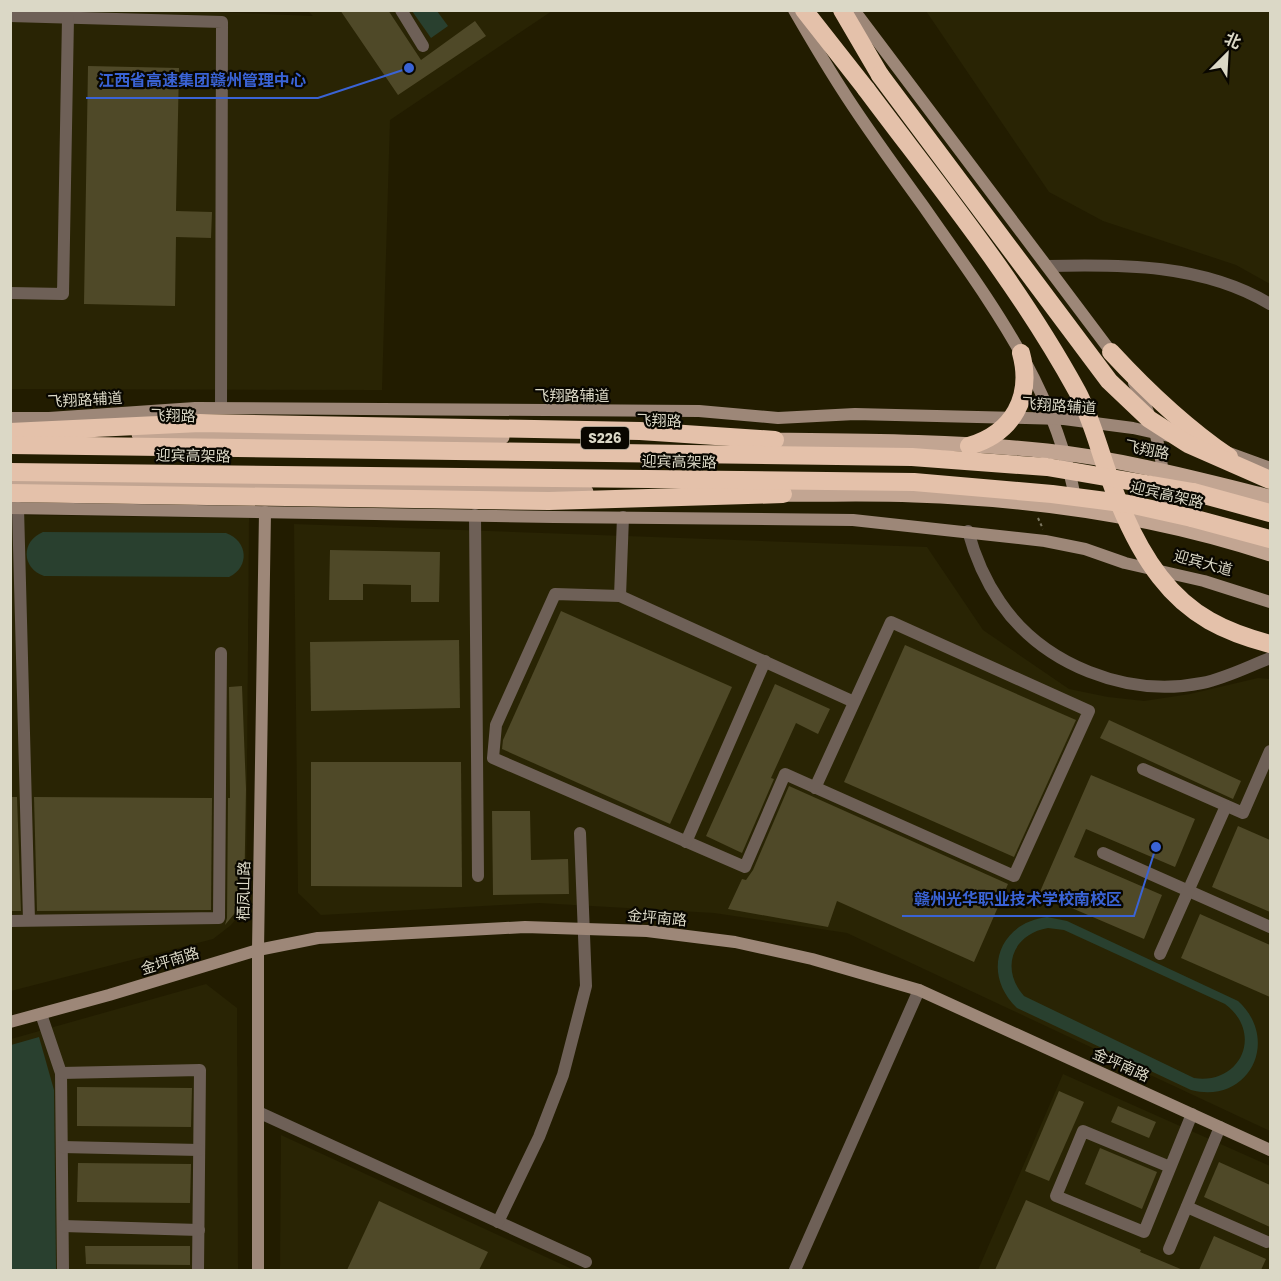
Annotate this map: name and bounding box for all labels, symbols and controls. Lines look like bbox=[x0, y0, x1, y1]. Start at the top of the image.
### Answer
north arrow bbox=[1197, 24, 1257, 84]
text: 北 bbox=[1221, 27, 1245, 55]
callout: 江西省高速集团赣州管理中心 bbox=[86, 64, 318, 98]
text: 江西省高速集团赣州管理中心 bbox=[98, 69, 306, 92]
street label: 飞翔路辅道 bbox=[534, 385, 610, 406]
street label: 飞翔路辅道 bbox=[47, 387, 123, 412]
street label: 飞翔路辅道 bbox=[1021, 392, 1097, 419]
street label: 飞翔路 bbox=[150, 405, 196, 426]
street label: 飞翔路 bbox=[636, 410, 682, 431]
road number: S226 bbox=[581, 427, 629, 449]
street label: 飞翔路 bbox=[1123, 435, 1171, 464]
street label: 迎宾高架路 bbox=[155, 444, 231, 467]
street label: 迎宾高架路 bbox=[641, 450, 717, 473]
street label: 迎宾高架路 bbox=[1128, 476, 1206, 513]
street label: 迎宾大道 bbox=[1171, 545, 1235, 580]
street label: 栖凤山路 bbox=[232, 861, 255, 921]
callout: 赣州光华职业技术学校南校区 bbox=[902, 882, 1134, 916]
text: 赣州光华职业技术学校南校区 bbox=[914, 888, 1122, 911]
street label: 金坪南路 bbox=[626, 904, 688, 931]
street label: 金坪南路 bbox=[138, 942, 202, 979]
street label: 金坪南路 bbox=[1090, 1043, 1153, 1086]

